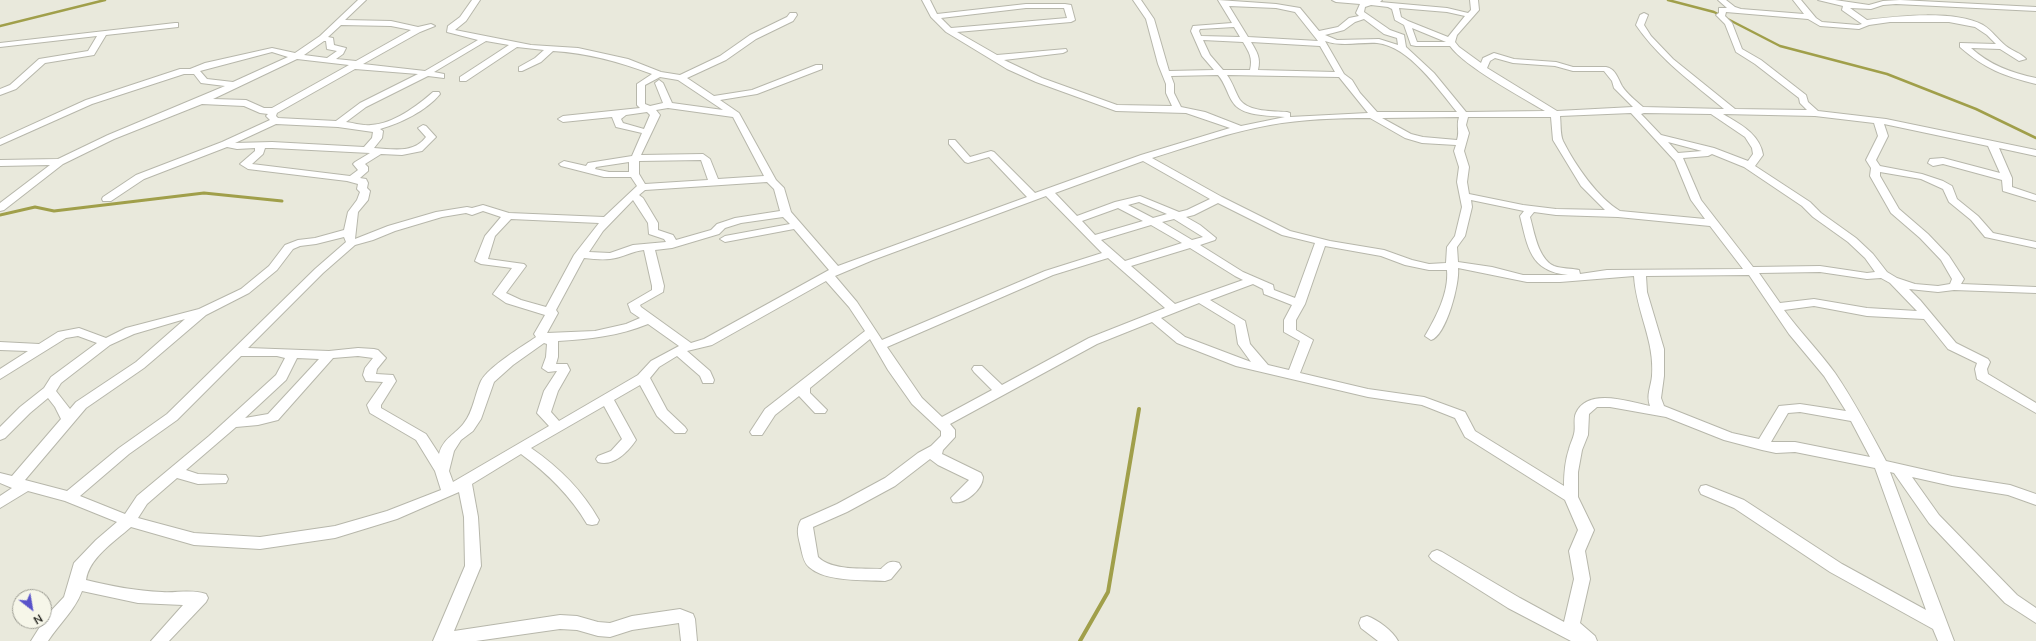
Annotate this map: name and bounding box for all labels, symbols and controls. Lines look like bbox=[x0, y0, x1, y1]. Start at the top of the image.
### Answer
north arrow bbox=[12, 589, 52, 629]
text: N bbox=[31, 610, 45, 627]

